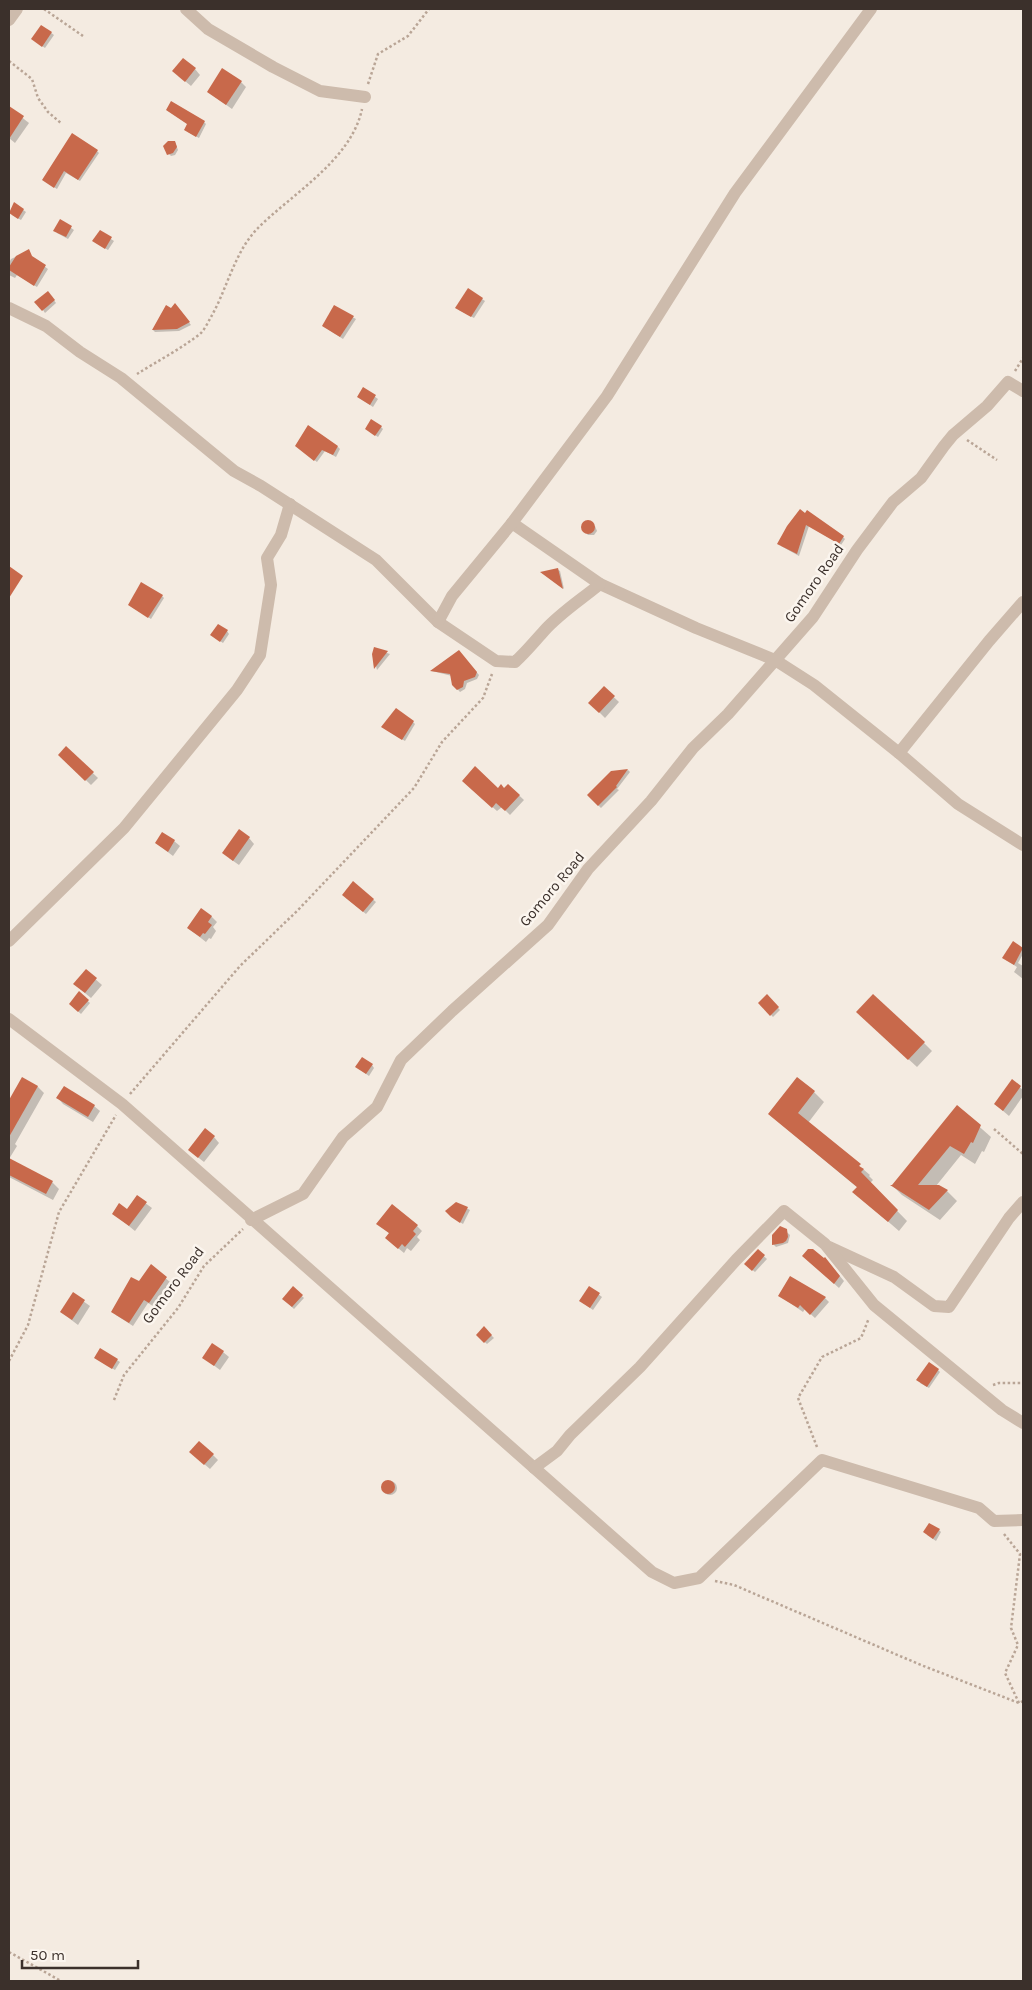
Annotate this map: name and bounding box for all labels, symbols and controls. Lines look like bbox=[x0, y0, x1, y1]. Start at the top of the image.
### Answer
street label: Gomoro Road bbox=[780, 540, 848, 626]
street label: Gomoro Road bbox=[516, 848, 588, 930]
street label: Gomoro Road bbox=[138, 1243, 208, 1327]
scale bar bbox=[22, 1938, 139, 1970]
text: 50 m bbox=[30, 1946, 65, 1964]

